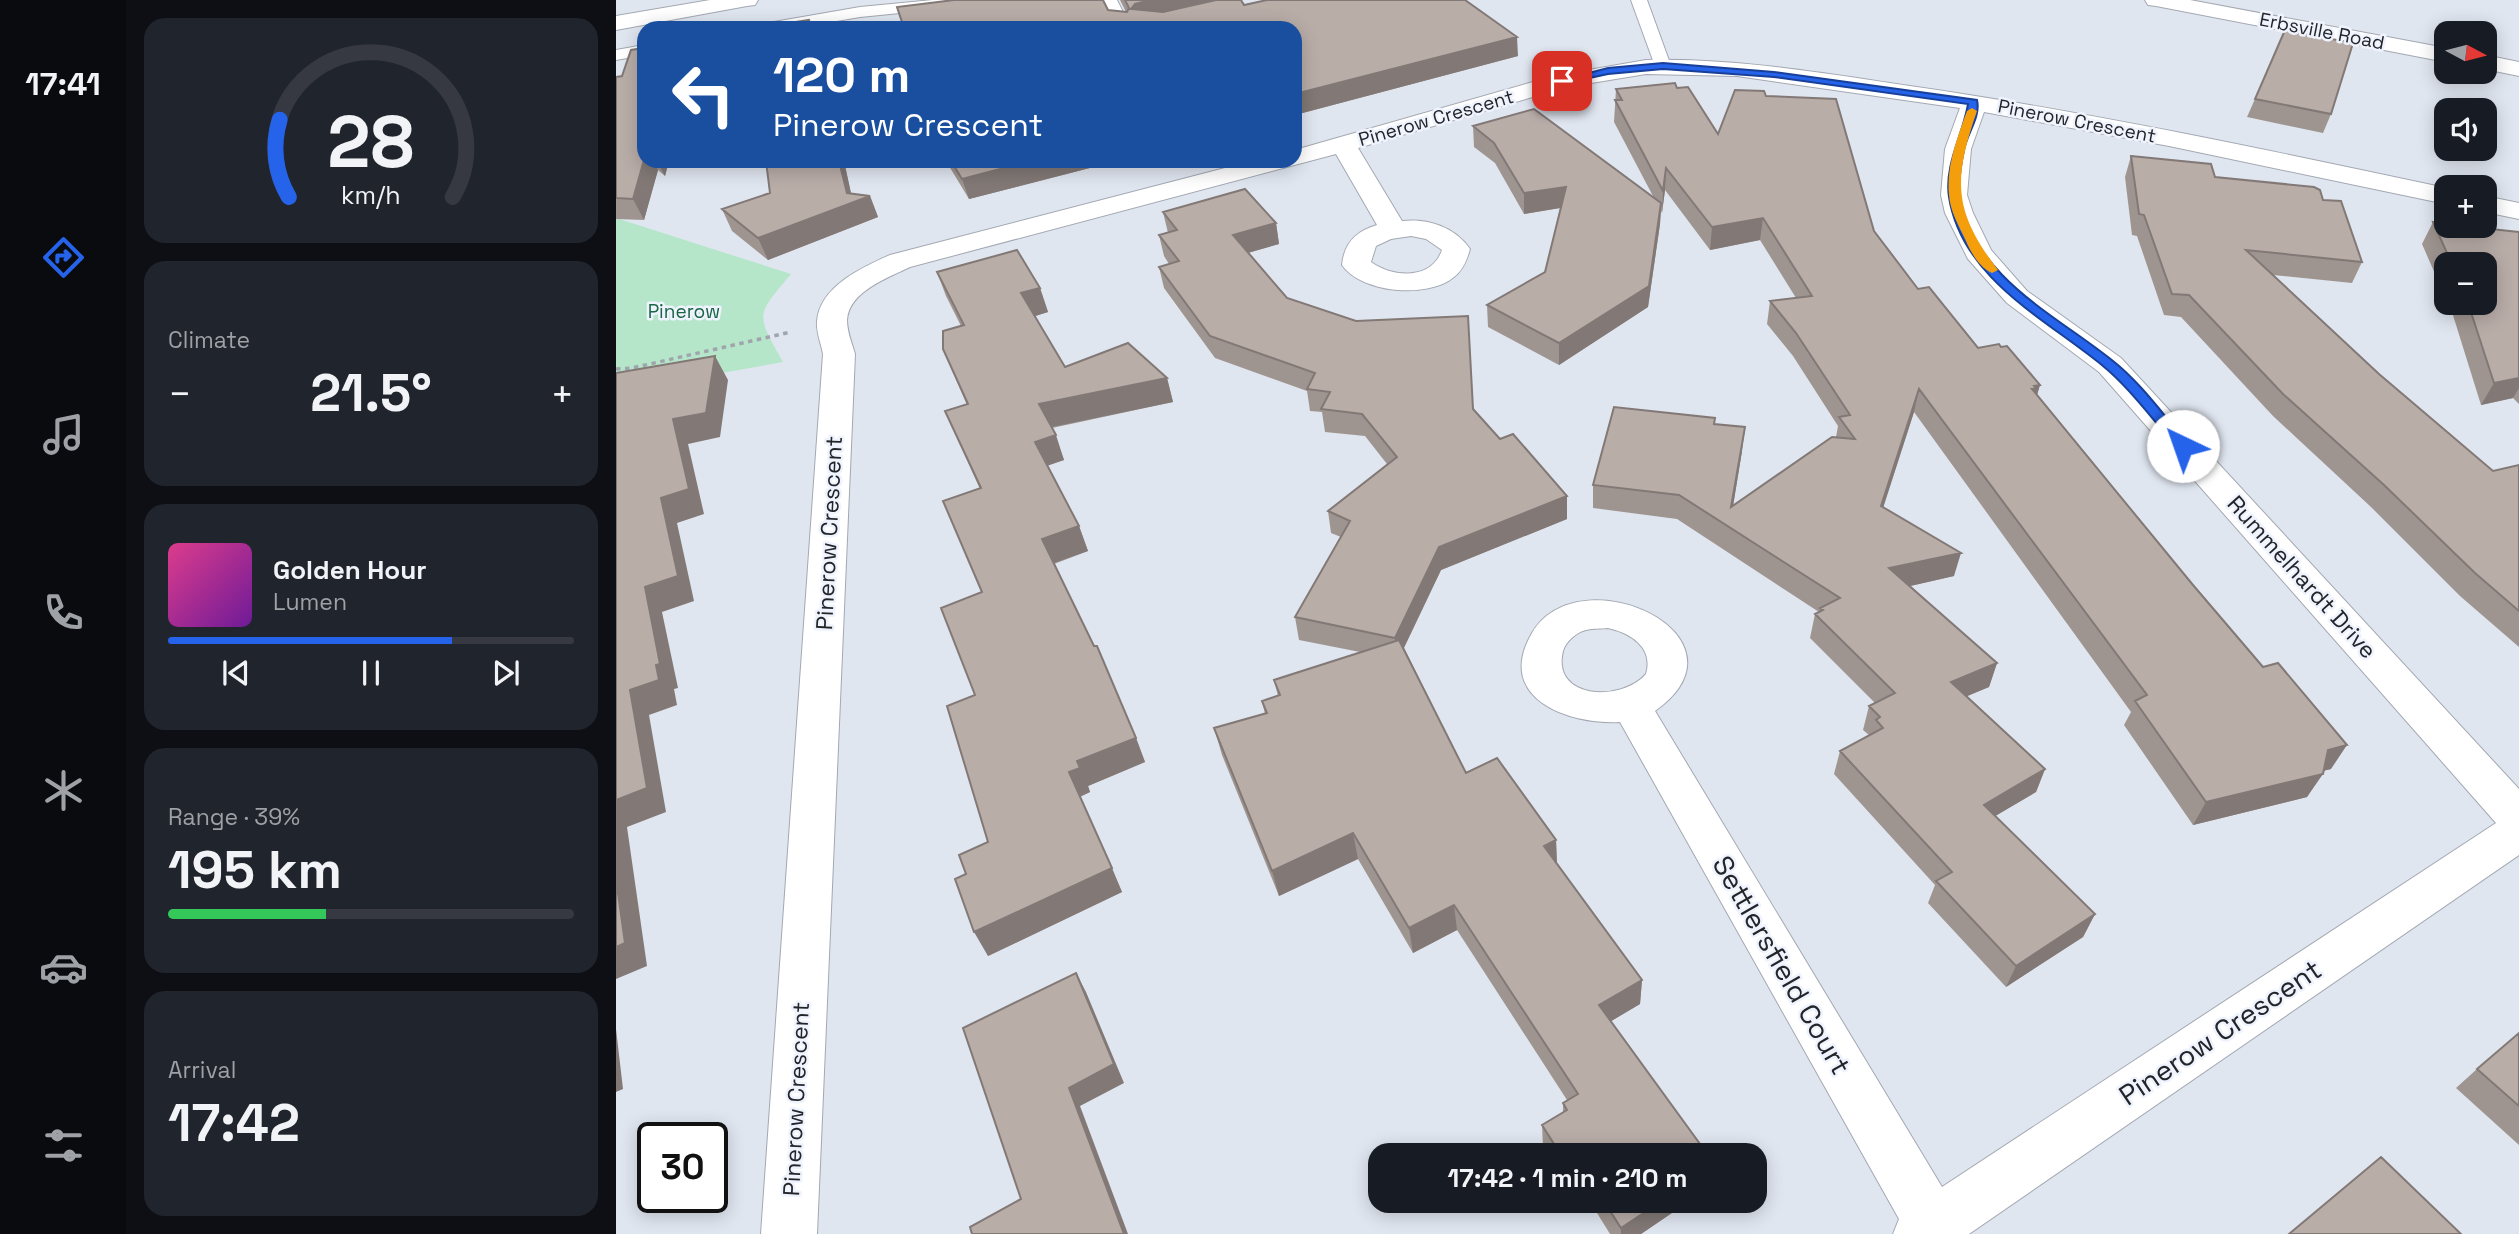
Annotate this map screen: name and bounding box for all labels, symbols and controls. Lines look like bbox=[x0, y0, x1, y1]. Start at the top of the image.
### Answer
street label: Erbsville Road bbox=[2257, 7, 2387, 55]
north arrow bbox=[2434, 21, 2497, 84]
map controls bbox=[2434, 21, 2497, 315]
text: 120 m bbox=[773, 44, 910, 106]
icon: left bbox=[658, 49, 749, 140]
pin bbox=[1532, 51, 1592, 111]
icon: arrive bbox=[1543, 62, 1581, 100]
text: 17:41 bbox=[25, 64, 101, 104]
street label: Pinerow Crescent bbox=[1355, 84, 1517, 152]
street label: Pinerow Crescent bbox=[1996, 93, 2158, 149]
text: 28 bbox=[328, 95, 414, 188]
button: sound bbox=[2434, 98, 2497, 161]
text: Pinerow Crescent bbox=[773, 105, 1043, 145]
button: + bbox=[2434, 175, 2497, 238]
text: km/h bbox=[341, 178, 401, 210]
icon: directions bbox=[39, 233, 88, 282]
button: − bbox=[2434, 252, 2497, 315]
park label: Pinerow bbox=[648, 299, 720, 324]
text: Climate bbox=[168, 325, 250, 355]
text: 21.5° bbox=[310, 360, 432, 426]
text: − bbox=[168, 370, 192, 418]
text: + bbox=[550, 370, 574, 418]
position arrow bbox=[2146, 409, 2220, 483]
icon: music bbox=[39, 410, 88, 459]
street label: Pinerow Crescent bbox=[809, 435, 849, 631]
street label: Rummelhardt Drive bbox=[2221, 489, 2383, 665]
text: Golden Hour bbox=[273, 553, 427, 587]
text: Lumen bbox=[273, 587, 347, 617]
icon: phone bbox=[39, 588, 88, 637]
icon: previous bbox=[217, 654, 255, 692]
icon: pause bbox=[352, 654, 390, 692]
icon: next bbox=[487, 654, 525, 692]
icon: climate bbox=[39, 766, 88, 815]
text: Range · 39% bbox=[168, 802, 300, 832]
text: 195 km bbox=[168, 837, 342, 903]
street label: Settlersfield Court bbox=[1705, 849, 1859, 1081]
icon: car bbox=[39, 943, 88, 992]
street label: Pinerow Crescent bbox=[2112, 951, 2328, 1113]
street label: Pinerow Crescent bbox=[776, 1001, 816, 1197]
text: Arrival bbox=[168, 1055, 236, 1085]
text: 17:42 bbox=[168, 1090, 300, 1156]
icon: filters bbox=[39, 1121, 88, 1170]
speed limit sign: 30 bbox=[637, 1122, 728, 1213]
text: 17:42 · 1 min · 210 m bbox=[1448, 1161, 1687, 1195]

